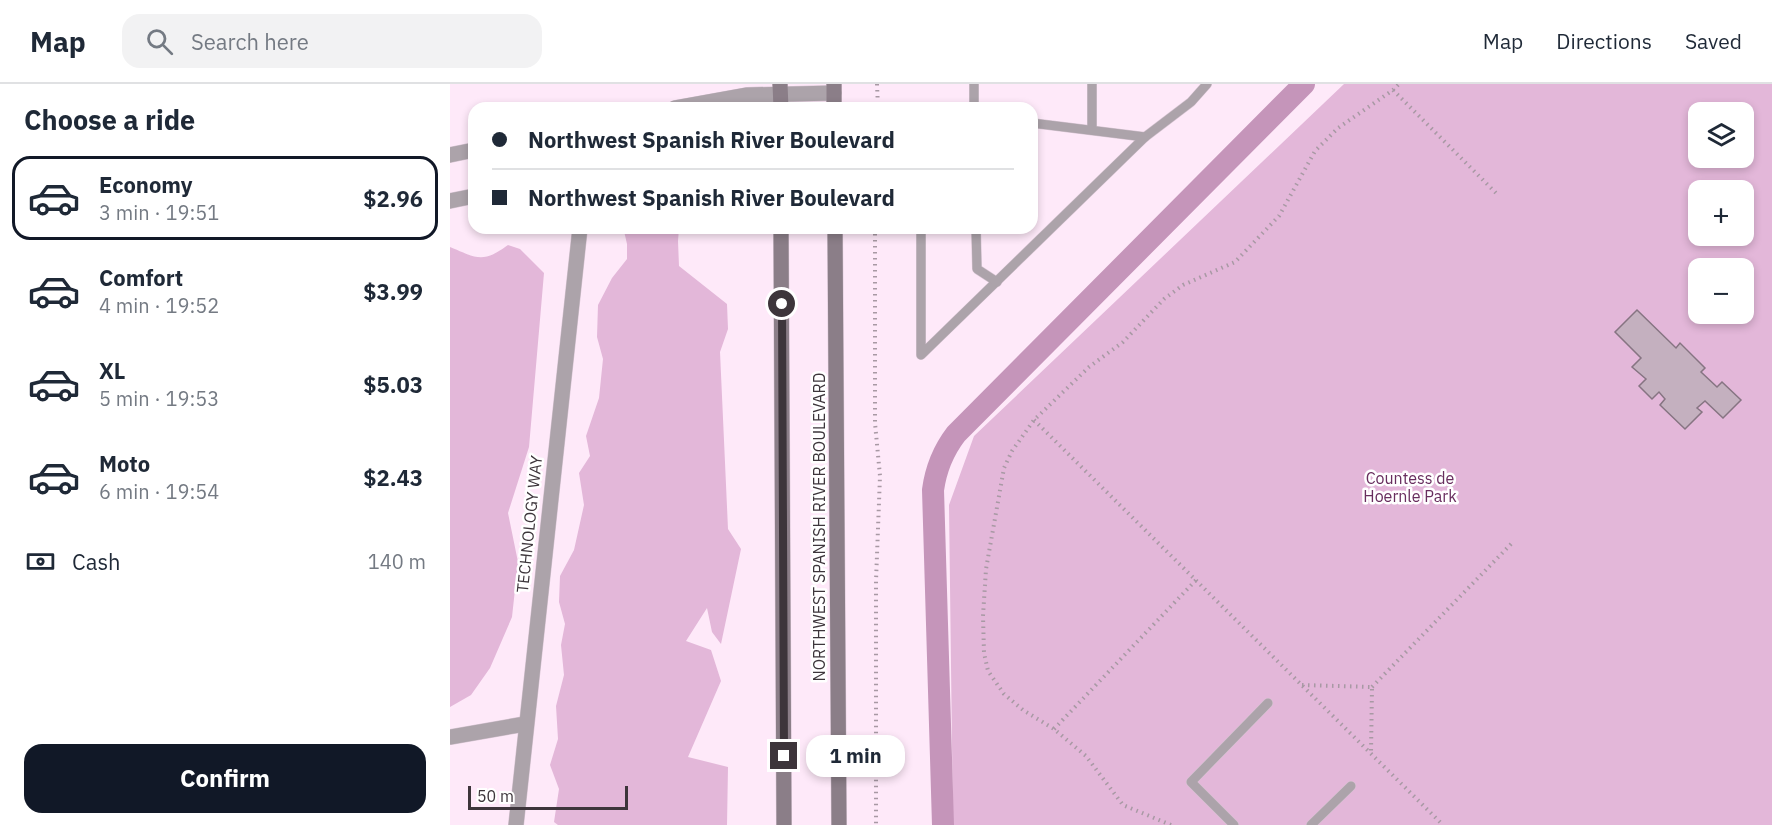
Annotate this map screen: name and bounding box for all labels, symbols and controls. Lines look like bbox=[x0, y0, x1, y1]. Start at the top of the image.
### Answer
search box bbox=[122, 14, 542, 68]
text: Map bbox=[30, 23, 86, 60]
icon: search bbox=[143, 25, 176, 58]
text: Search here bbox=[191, 27, 309, 56]
text: Map bbox=[1483, 27, 1523, 55]
text: Directions bbox=[1556, 27, 1652, 55]
text: Saved bbox=[1685, 27, 1742, 55]
text: Choose a ride bbox=[24, 102, 195, 137]
map controls bbox=[1688, 102, 1754, 324]
button: layers bbox=[1688, 102, 1754, 168]
text: Northwest Spanish River Boulevard bbox=[528, 125, 895, 154]
text: Economy bbox=[99, 170, 193, 199]
icon: car bbox=[27, 171, 81, 225]
button: + bbox=[1688, 180, 1754, 246]
text: Northwest Spanish River Boulevard bbox=[528, 183, 895, 212]
text: $2.96 bbox=[363, 184, 423, 213]
text: 3 min · 19:51 bbox=[99, 199, 219, 226]
button: − bbox=[1688, 258, 1754, 324]
text: Comfort bbox=[99, 263, 183, 292]
icon: car bbox=[27, 264, 81, 318]
text: $3.99 bbox=[363, 277, 423, 306]
route start bbox=[768, 290, 795, 317]
text: 4 min · 19:52 bbox=[99, 292, 219, 319]
text: XL bbox=[99, 356, 125, 385]
icon: car bbox=[27, 357, 81, 411]
text: $5.03 bbox=[363, 370, 423, 399]
street label: NORTHWEST SPANISH RIVER BOULEVARD bbox=[809, 372, 829, 682]
text: 5 min · 19:53 bbox=[99, 385, 219, 412]
text: Moto bbox=[99, 449, 150, 478]
icon: car bbox=[27, 450, 81, 504]
street label: TECHNOLOGY WAY bbox=[512, 454, 546, 594]
text: $2.43 bbox=[363, 463, 423, 492]
park label: Countess de Hoernle Park bbox=[1363, 468, 1457, 506]
text: 6 min · 19:54 bbox=[99, 478, 219, 505]
icon: cash bbox=[24, 545, 57, 578]
text: Cash bbox=[72, 547, 121, 576]
text: 140 m bbox=[368, 548, 426, 575]
callout: 1 min bbox=[805, 735, 904, 777]
route end bbox=[770, 742, 797, 769]
text: 1 min bbox=[829, 742, 882, 769]
button: Confirm bbox=[24, 744, 426, 813]
scale bar bbox=[468, 783, 628, 810]
text: 50 m bbox=[477, 786, 514, 806]

